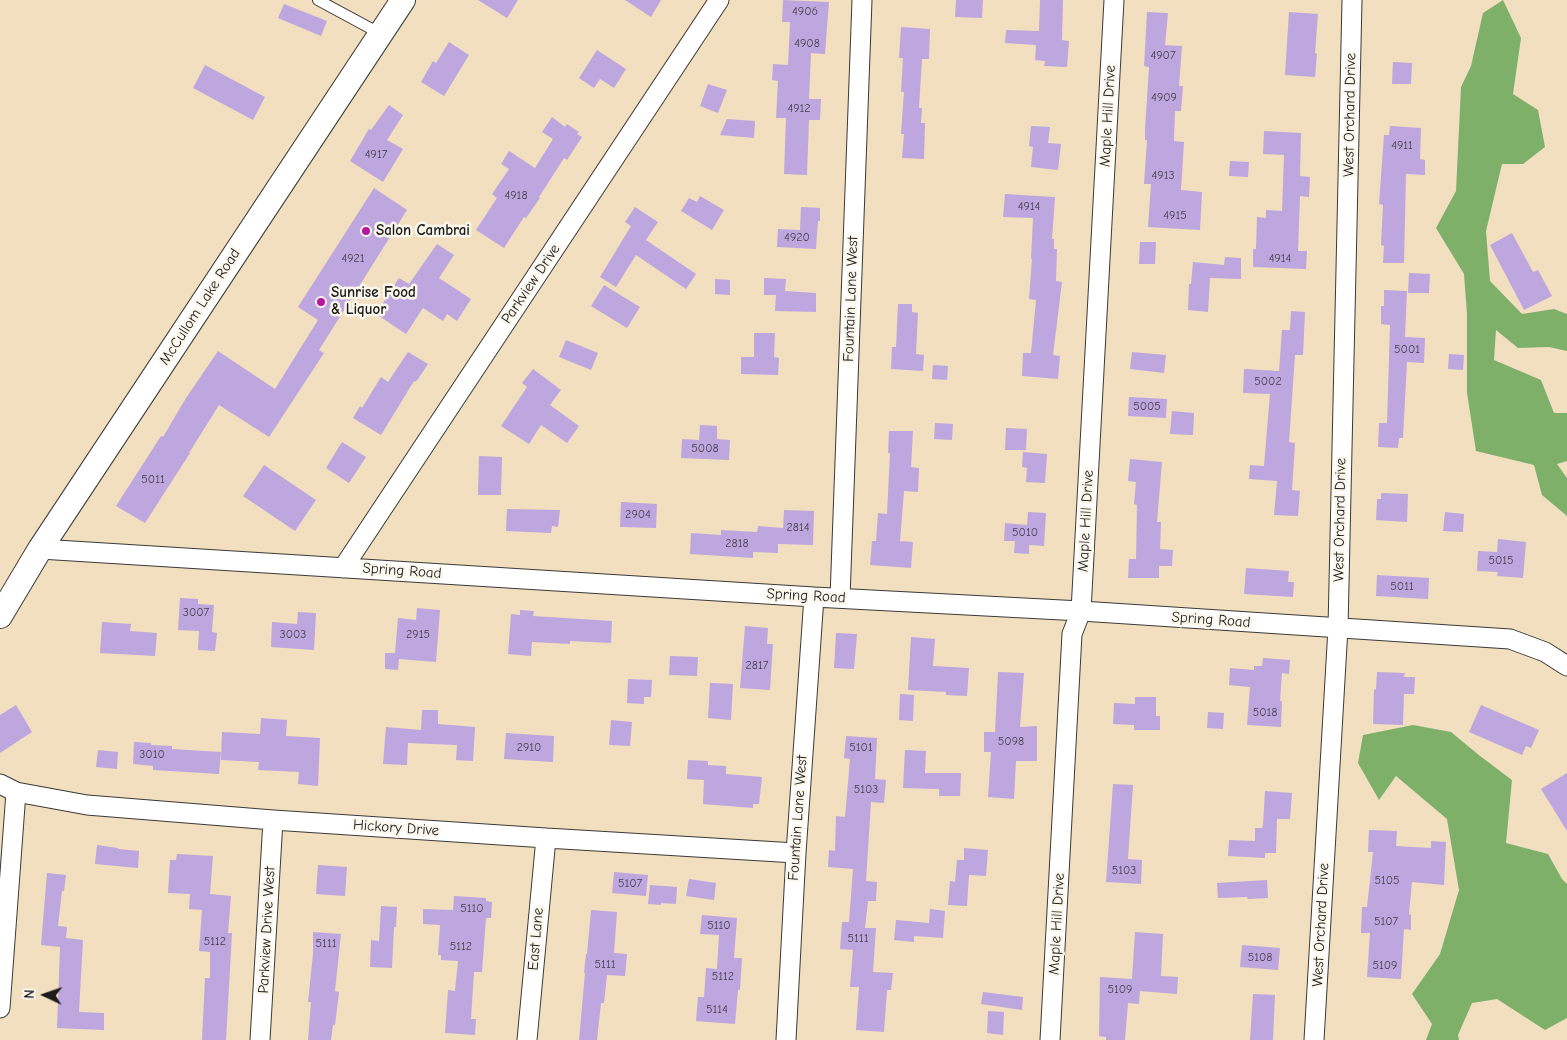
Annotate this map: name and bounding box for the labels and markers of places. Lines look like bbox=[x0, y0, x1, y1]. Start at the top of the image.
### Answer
place label: Salon Cambrai bbox=[376, 222, 470, 240]
marker: Salon Cambrai bbox=[360, 225, 372, 237]
place label: Sunrise Food & Liquor bbox=[331, 284, 416, 319]
marker: Sunrise Food & Liquor bbox=[315, 296, 327, 308]

